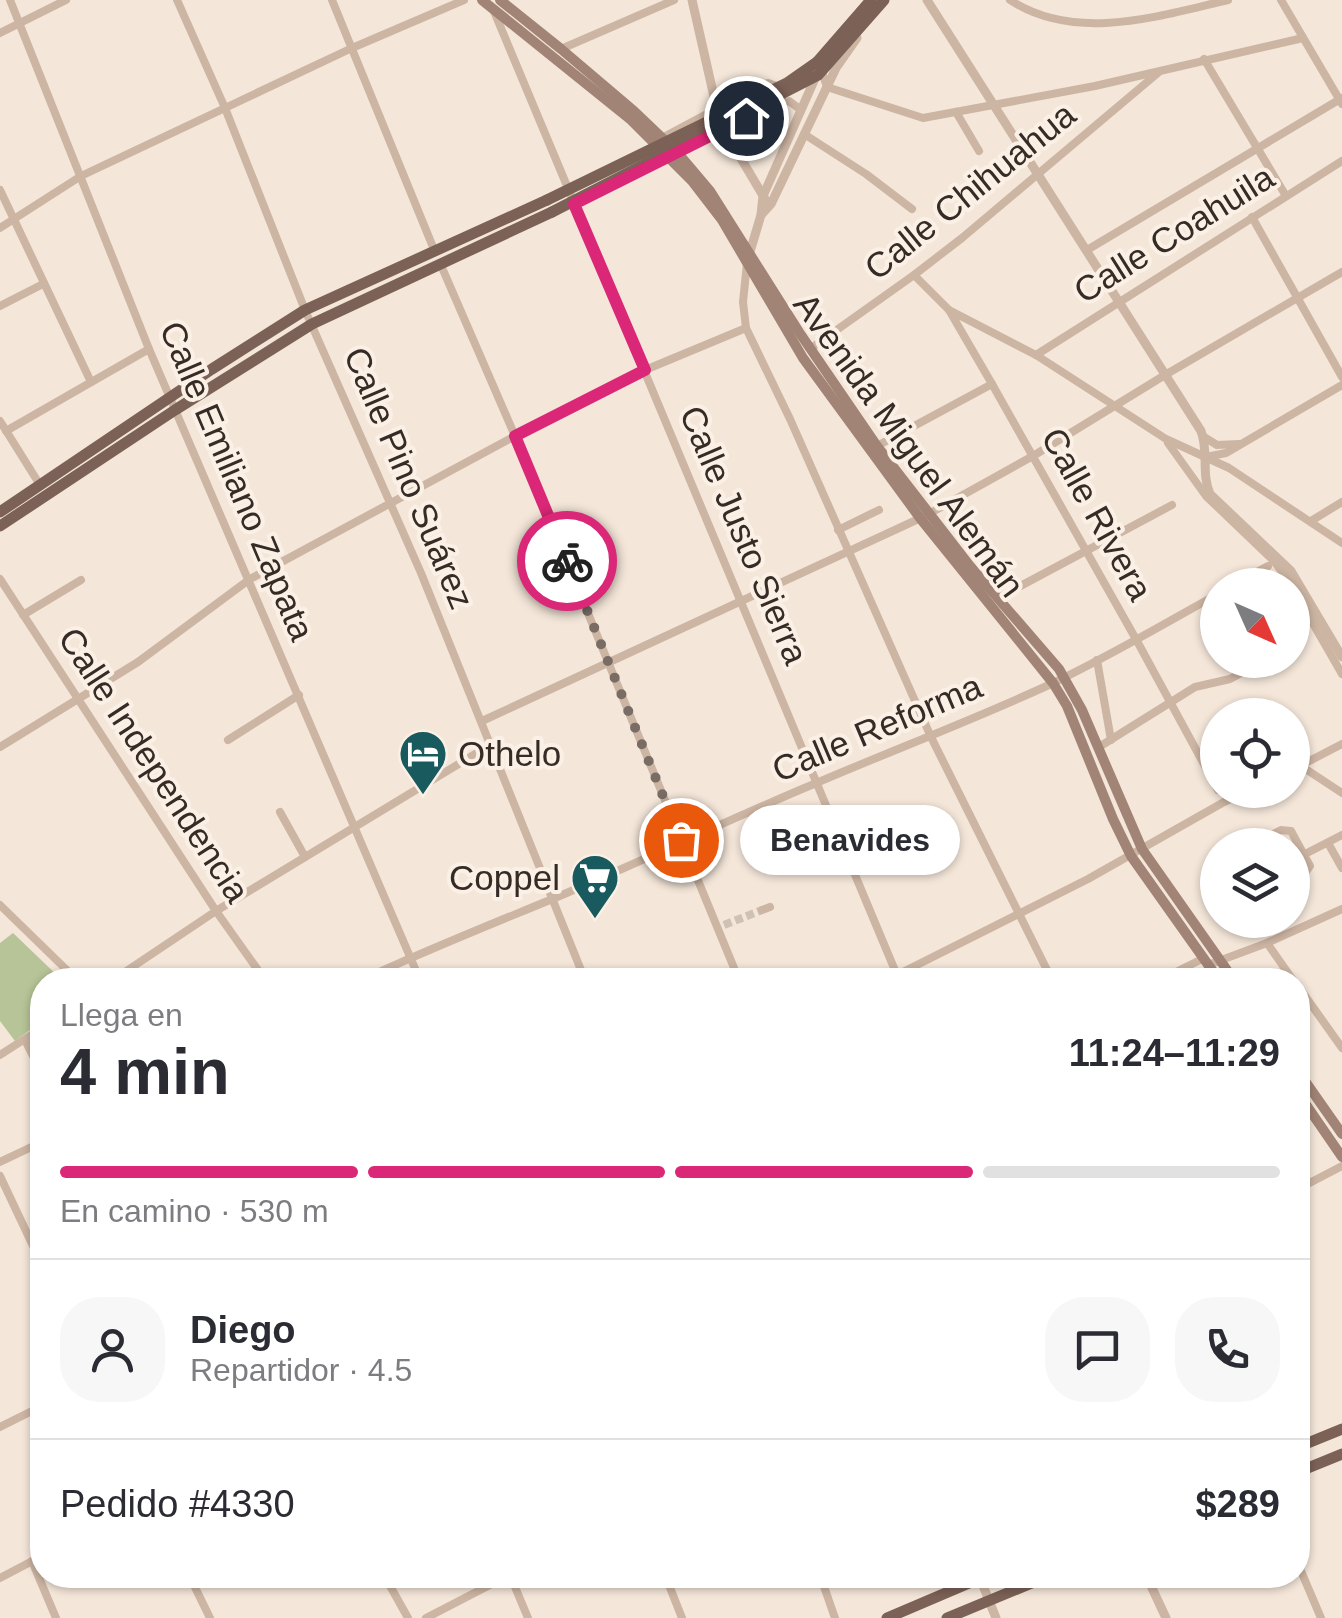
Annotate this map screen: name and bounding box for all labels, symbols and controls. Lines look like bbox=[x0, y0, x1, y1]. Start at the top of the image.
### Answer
pin bbox=[704, 76, 789, 161]
icon: home bbox=[719, 91, 774, 146]
street label: Calle Chihuahua bbox=[857, 94, 1083, 287]
street label: Calle Coahuila bbox=[1067, 156, 1281, 310]
street label: Avenida Miguel Alemán bbox=[786, 286, 1032, 604]
street label: Calle Emiliano Zapata bbox=[153, 316, 323, 646]
street label: Calle Pino Suárez bbox=[337, 341, 482, 614]
street label: Calle Justo Sierra bbox=[673, 400, 817, 670]
street label: Calle Rivera bbox=[1034, 421, 1161, 607]
courier bbox=[517, 511, 617, 611]
icon: bike bbox=[540, 534, 595, 589]
north arrow bbox=[1200, 568, 1310, 678]
map controls bbox=[1200, 568, 1310, 938]
street label: Calle Independencia bbox=[51, 620, 258, 910]
street label: Calle Reforma bbox=[766, 666, 988, 789]
button: locate bbox=[1200, 698, 1310, 808]
hotel icon: Othelo bbox=[397, 728, 449, 796]
place label: Othelo bbox=[458, 734, 561, 773]
pin bbox=[639, 798, 724, 883]
callout: Benavides bbox=[741, 805, 961, 875]
icon: bag bbox=[654, 813, 709, 868]
text: Benavides bbox=[770, 822, 930, 858]
button: layers bbox=[1200, 828, 1310, 938]
supermarket icon: Coppel bbox=[569, 852, 621, 920]
place label: Coppel bbox=[449, 858, 560, 897]
text: Llega en bbox=[60, 997, 183, 1033]
text: 11:24–11:29 bbox=[1069, 1032, 1280, 1074]
text: 4 min bbox=[60, 1035, 230, 1108]
text: En camino · 530 m bbox=[60, 1193, 329, 1229]
button: person bbox=[60, 1297, 165, 1402]
button: chat bbox=[1045, 1297, 1150, 1402]
button: phone bbox=[1175, 1297, 1280, 1402]
text: Diego bbox=[190, 1309, 296, 1351]
text: Repartidor · 4.5 bbox=[190, 1352, 412, 1388]
text: Pedido #4330 bbox=[60, 1483, 295, 1525]
text: $289 bbox=[1195, 1483, 1280, 1525]

